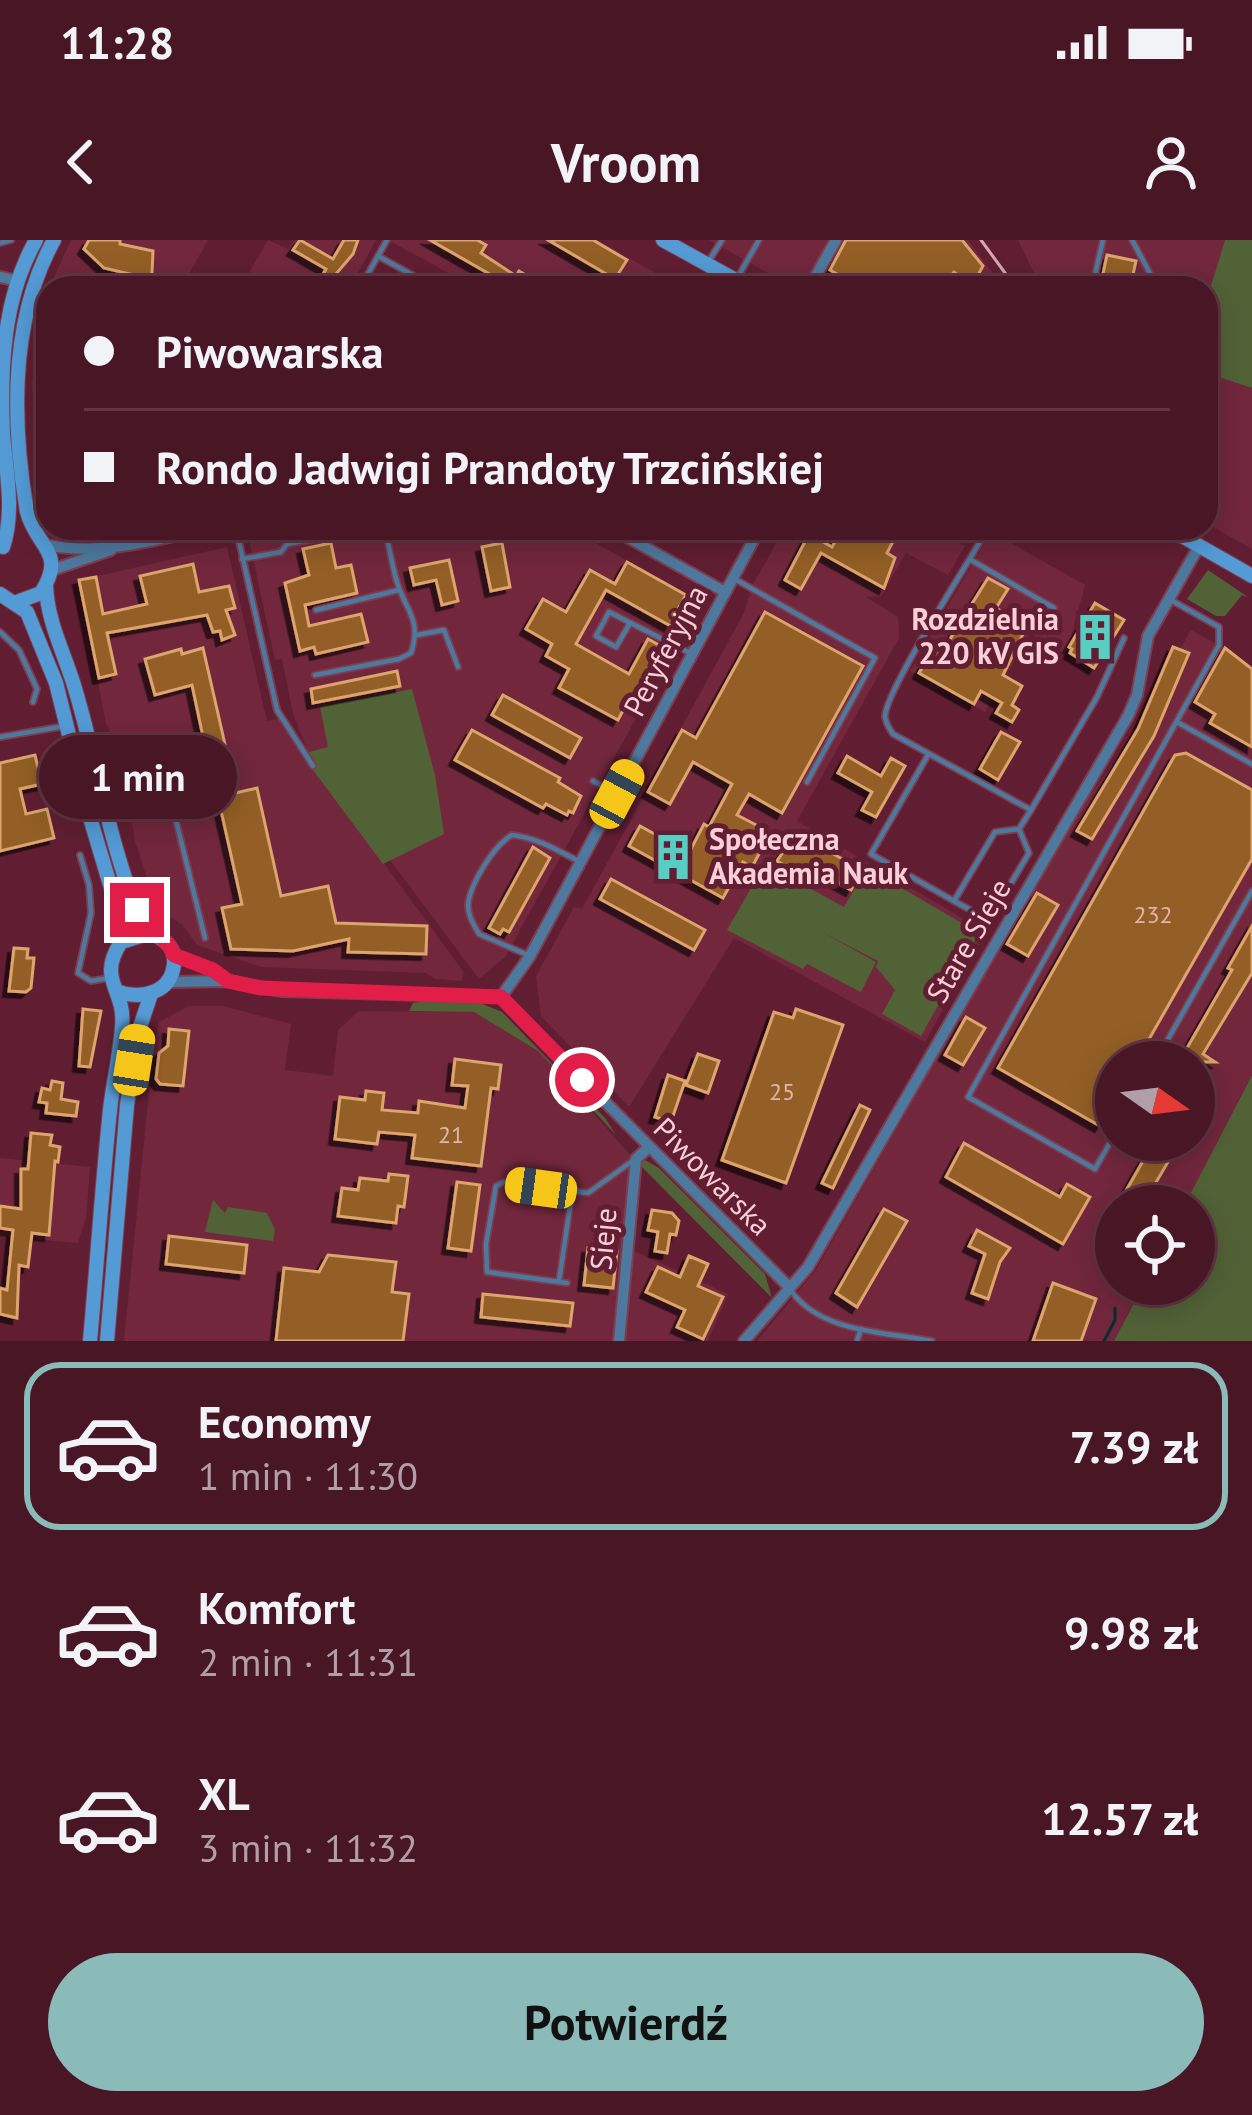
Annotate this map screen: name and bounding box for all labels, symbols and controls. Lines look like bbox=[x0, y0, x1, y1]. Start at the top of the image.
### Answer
text: 11:28 bbox=[60, 13, 174, 71]
text: Vroom bbox=[551, 127, 701, 197]
icon: back bbox=[48, 129, 114, 195]
icon: person bbox=[1138, 129, 1204, 195]
text: Piwowarska bbox=[156, 322, 384, 380]
text: Rondo Jadwigi Prandoty Trzcińskiej bbox=[156, 438, 824, 496]
street label: Peryferyjna bbox=[614, 578, 715, 723]
place label: Rozdzielnia 220 kV GIS bbox=[911, 599, 1059, 672]
building icon: Rozdzielnia 220 kV GIS bbox=[1070, 612, 1120, 662]
callout: 1 min bbox=[38, 736, 236, 820]
text: 1 min bbox=[90, 751, 186, 802]
car bbox=[584, 754, 650, 834]
place label: Społeczna Akademia Nauk bbox=[709, 819, 909, 892]
building icon: Społeczna Akademia Nauk bbox=[648, 832, 698, 882]
street label: Stare Sieje bbox=[917, 871, 1019, 1009]
route end bbox=[110, 883, 164, 937]
house number: 232 bbox=[1133, 899, 1173, 930]
car bbox=[111, 1022, 157, 1098]
north arrow bbox=[1095, 1041, 1215, 1161]
map controls bbox=[1095, 1041, 1215, 1305]
route start bbox=[555, 1053, 609, 1107]
house number: 25 bbox=[769, 1076, 795, 1107]
street label: Piwowarska bbox=[646, 1109, 780, 1243]
house number: 21 bbox=[438, 1119, 464, 1150]
car bbox=[503, 1165, 579, 1211]
button: locate bbox=[1095, 1185, 1215, 1305]
street label: Sieje bbox=[580, 1206, 625, 1272]
icon: car bbox=[54, 1392, 162, 1500]
text: Economy bbox=[198, 1392, 371, 1450]
text: 7.39 zł bbox=[1069, 1417, 1198, 1475]
text: 1 min · 11:30 bbox=[198, 1450, 418, 1501]
icon: car bbox=[54, 1578, 162, 1686]
text: Komfort bbox=[198, 1578, 355, 1636]
text: 9.98 zł bbox=[1064, 1603, 1198, 1661]
text: 2 min · 11:31 bbox=[198, 1636, 418, 1687]
icon: car bbox=[54, 1764, 162, 1872]
text: XL bbox=[198, 1764, 250, 1822]
text: 12.57 zł bbox=[1041, 1789, 1198, 1847]
text: 3 min · 11:32 bbox=[198, 1822, 418, 1873]
button: Potwierdź bbox=[48, 1953, 1204, 2091]

